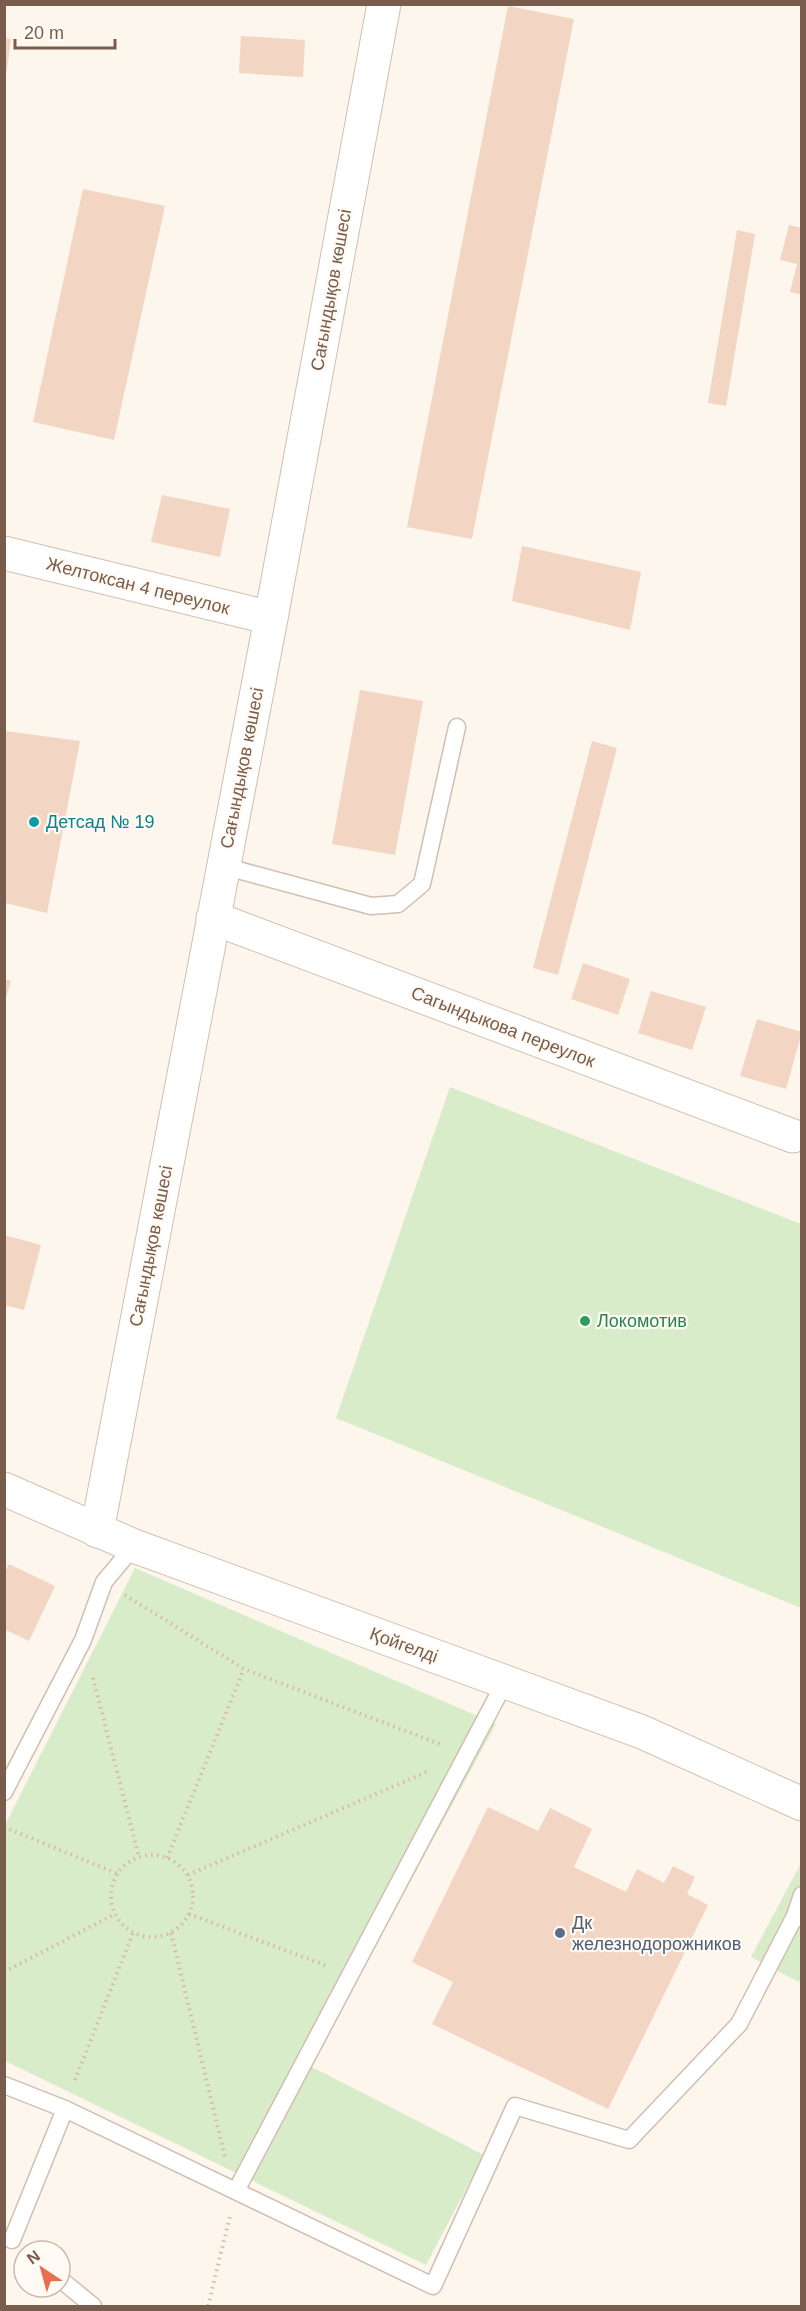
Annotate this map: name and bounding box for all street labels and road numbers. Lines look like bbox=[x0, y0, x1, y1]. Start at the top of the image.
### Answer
street label: Сағындықов көшесі bbox=[307, 208, 355, 372]
street label: Желтоксан 4 переулок bbox=[44, 554, 232, 618]
street label: Сағындықов көшесі bbox=[217, 686, 267, 850]
street label: Сагындыкова переулок bbox=[408, 983, 598, 1071]
street label: Сағындықов көшесі bbox=[126, 1164, 176, 1328]
street label: Қойгелді bbox=[367, 1623, 441, 1667]

